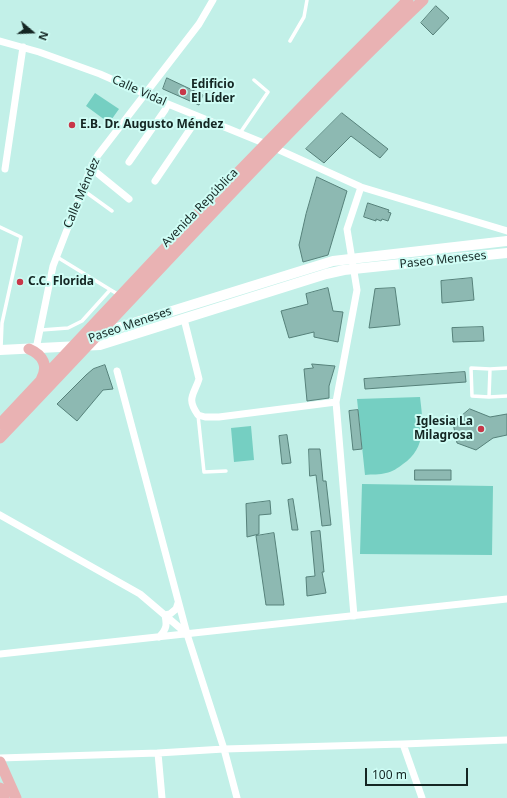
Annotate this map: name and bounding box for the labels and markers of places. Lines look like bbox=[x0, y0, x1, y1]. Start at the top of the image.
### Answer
place label: Edificio El Líder bbox=[191, 78, 235, 106]
marker: Edificio El Líder bbox=[178, 87, 188, 97]
place label: E.B. Dr. Augusto Méndez bbox=[80, 118, 223, 132]
marker: E.B. Dr. Augusto Méndez bbox=[67, 120, 77, 130]
place label: C.C. Florida bbox=[28, 275, 94, 289]
marker: C.C. Florida bbox=[15, 277, 25, 287]
place label: Iglesia La Milagrosa bbox=[414, 415, 473, 443]
marker: Iglesia La Milagrosa bbox=[476, 424, 486, 434]

